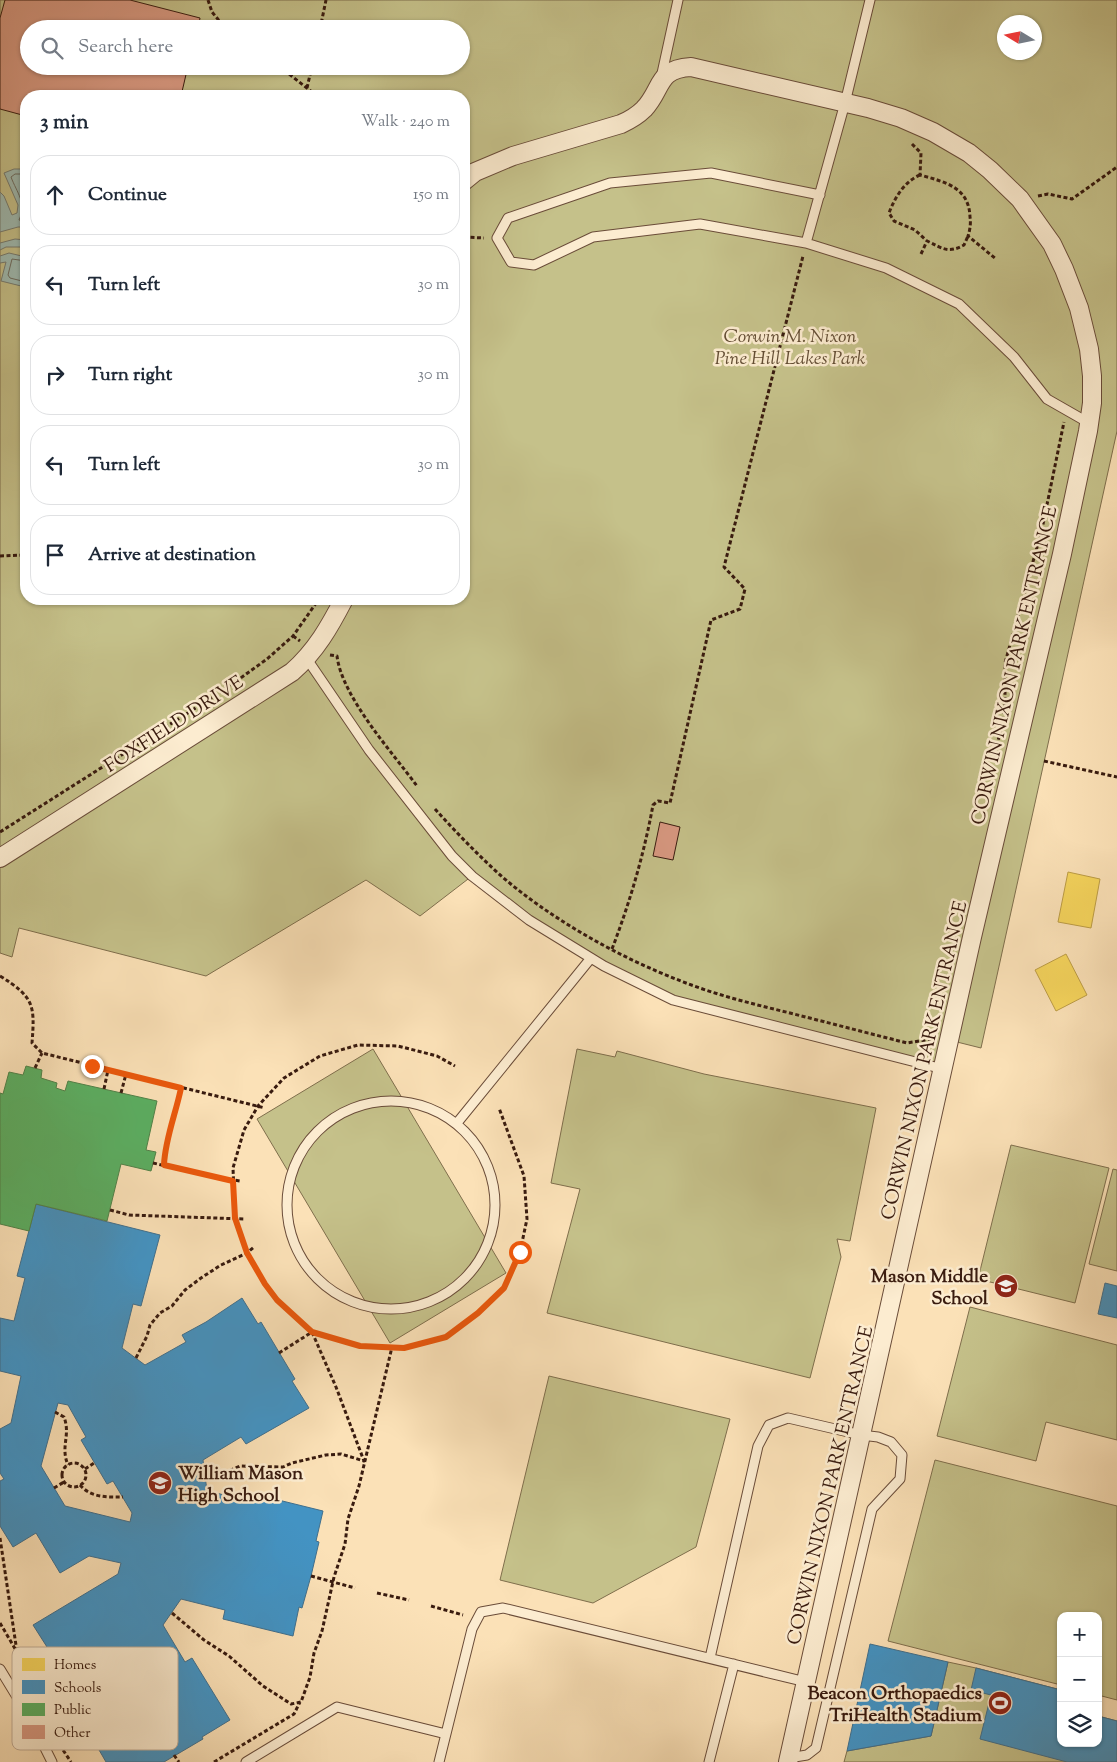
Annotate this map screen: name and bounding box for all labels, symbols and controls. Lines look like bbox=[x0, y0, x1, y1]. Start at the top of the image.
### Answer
north arrow bbox=[997, 15, 1042, 60]
search box bbox=[20, 20, 470, 75]
icon: search bbox=[38, 34, 66, 62]
text: Search here bbox=[78, 34, 173, 61]
text: 3 min bbox=[40, 108, 89, 138]
text: Walk · 240 m bbox=[361, 111, 450, 134]
icon: ahead bbox=[41, 181, 69, 209]
text: Continue bbox=[88, 182, 167, 209]
text: 150 m bbox=[413, 184, 449, 207]
icon: left bbox=[41, 271, 69, 299]
text: Turn left bbox=[88, 272, 160, 299]
text: 30 m bbox=[418, 274, 449, 297]
park label: Corwin M. Nixon Pine Hill Lakes Park bbox=[715, 324, 866, 373]
icon: right bbox=[41, 361, 69, 389]
text: Turn right bbox=[88, 362, 172, 389]
text: 30 m bbox=[418, 364, 449, 387]
icon: left bbox=[41, 451, 69, 479]
text: Turn left bbox=[88, 452, 160, 479]
text: 30 m bbox=[418, 454, 449, 477]
street label: CORWIN NIXON PARK ENTRANCE bbox=[966, 503, 1065, 828]
icon: arrive bbox=[41, 541, 69, 569]
text: Arrive at destination bbox=[88, 542, 256, 569]
street label: FOXFIELD DRIVE bbox=[100, 670, 250, 780]
street label: CORWIN NIXON PARK ENTRANCE bbox=[876, 898, 975, 1223]
route end bbox=[81, 1055, 104, 1078]
route start bbox=[509, 1241, 532, 1264]
place label: Mason Middle School bbox=[871, 1264, 989, 1313]
school or university icon: Mason Middle School bbox=[993, 1273, 1019, 1299]
street label: CORWIN NIXON PARK ENTRANCE bbox=[782, 1323, 881, 1648]
place label: William Mason High School bbox=[178, 1461, 304, 1510]
school or university icon: William Mason High School bbox=[147, 1470, 173, 1496]
map controls bbox=[1057, 1612, 1102, 1747]
button: + bbox=[1057, 1612, 1102, 1657]
legend bbox=[12, 1647, 178, 1750]
text: Homes bbox=[54, 1656, 96, 1676]
button: − bbox=[1057, 1657, 1102, 1702]
text: Schools bbox=[54, 1679, 101, 1699]
place label: Beacon Orthopaedics TriHealth Stadium bbox=[807, 1681, 983, 1730]
sports icon: Beacon Orthopaedics TriHealth Stadium bbox=[987, 1690, 1013, 1716]
text: Public bbox=[54, 1701, 91, 1721]
button: layers bbox=[1057, 1702, 1102, 1747]
text: Other bbox=[54, 1724, 91, 1744]

